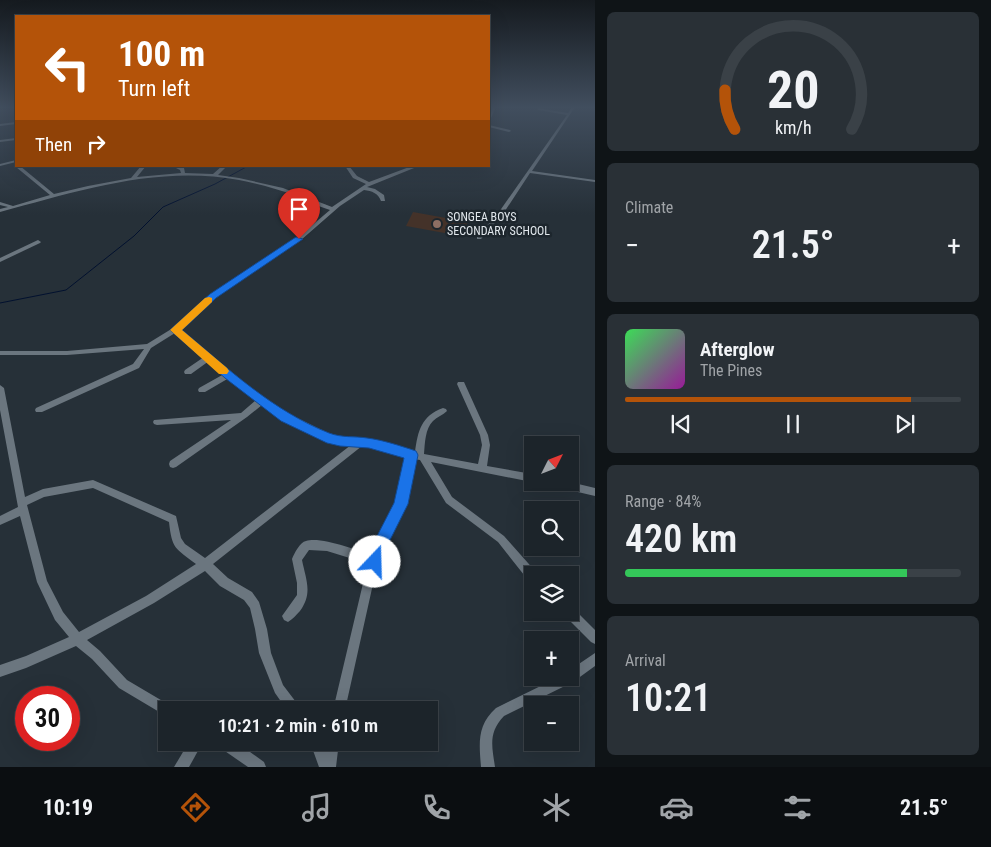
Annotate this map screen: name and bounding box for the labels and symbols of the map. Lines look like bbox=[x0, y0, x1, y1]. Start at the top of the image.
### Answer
pin bbox=[278, 188, 320, 239]
place label: SONGEA BOYS SECONDARY SCHOOL bbox=[447, 210, 550, 238]
marker: SONGEA BOYS SECONDARY SCHOOL bbox=[431, 218, 443, 230]
north arrow bbox=[524, 436, 579, 491]
position arrow bbox=[348, 535, 400, 587]
speed limit sign: 30 bbox=[15, 686, 80, 751]

